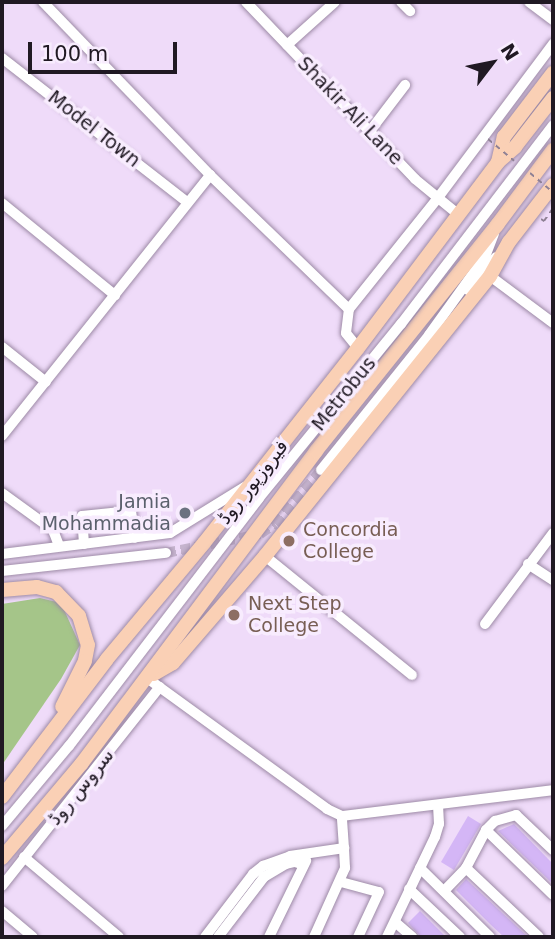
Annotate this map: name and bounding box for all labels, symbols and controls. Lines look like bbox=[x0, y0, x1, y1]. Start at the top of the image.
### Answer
scale bar bbox=[32, 28, 180, 72]
north arrow bbox=[457, 28, 527, 98]
text: N bbox=[496, 39, 523, 64]
text: 100 m bbox=[41, 42, 108, 66]
street label: Shakir Ali Lane bbox=[293, 52, 407, 170]
street label: Model Town bbox=[43, 86, 145, 172]
street label: Metrobus bbox=[307, 352, 381, 436]
street label: فیروزپور روڈ bbox=[213, 435, 293, 529]
place label: Jamia Mohammadia bbox=[42, 491, 171, 535]
marker: Jamia Mohammadia bbox=[177, 505, 193, 521]
place label: Concordia College bbox=[303, 519, 398, 563]
marker: Concordia College bbox=[281, 533, 297, 549]
place label: Next Step College bbox=[248, 593, 342, 637]
marker: Next Step College bbox=[226, 607, 242, 623]
street label: سروس روڈ bbox=[43, 744, 119, 830]

